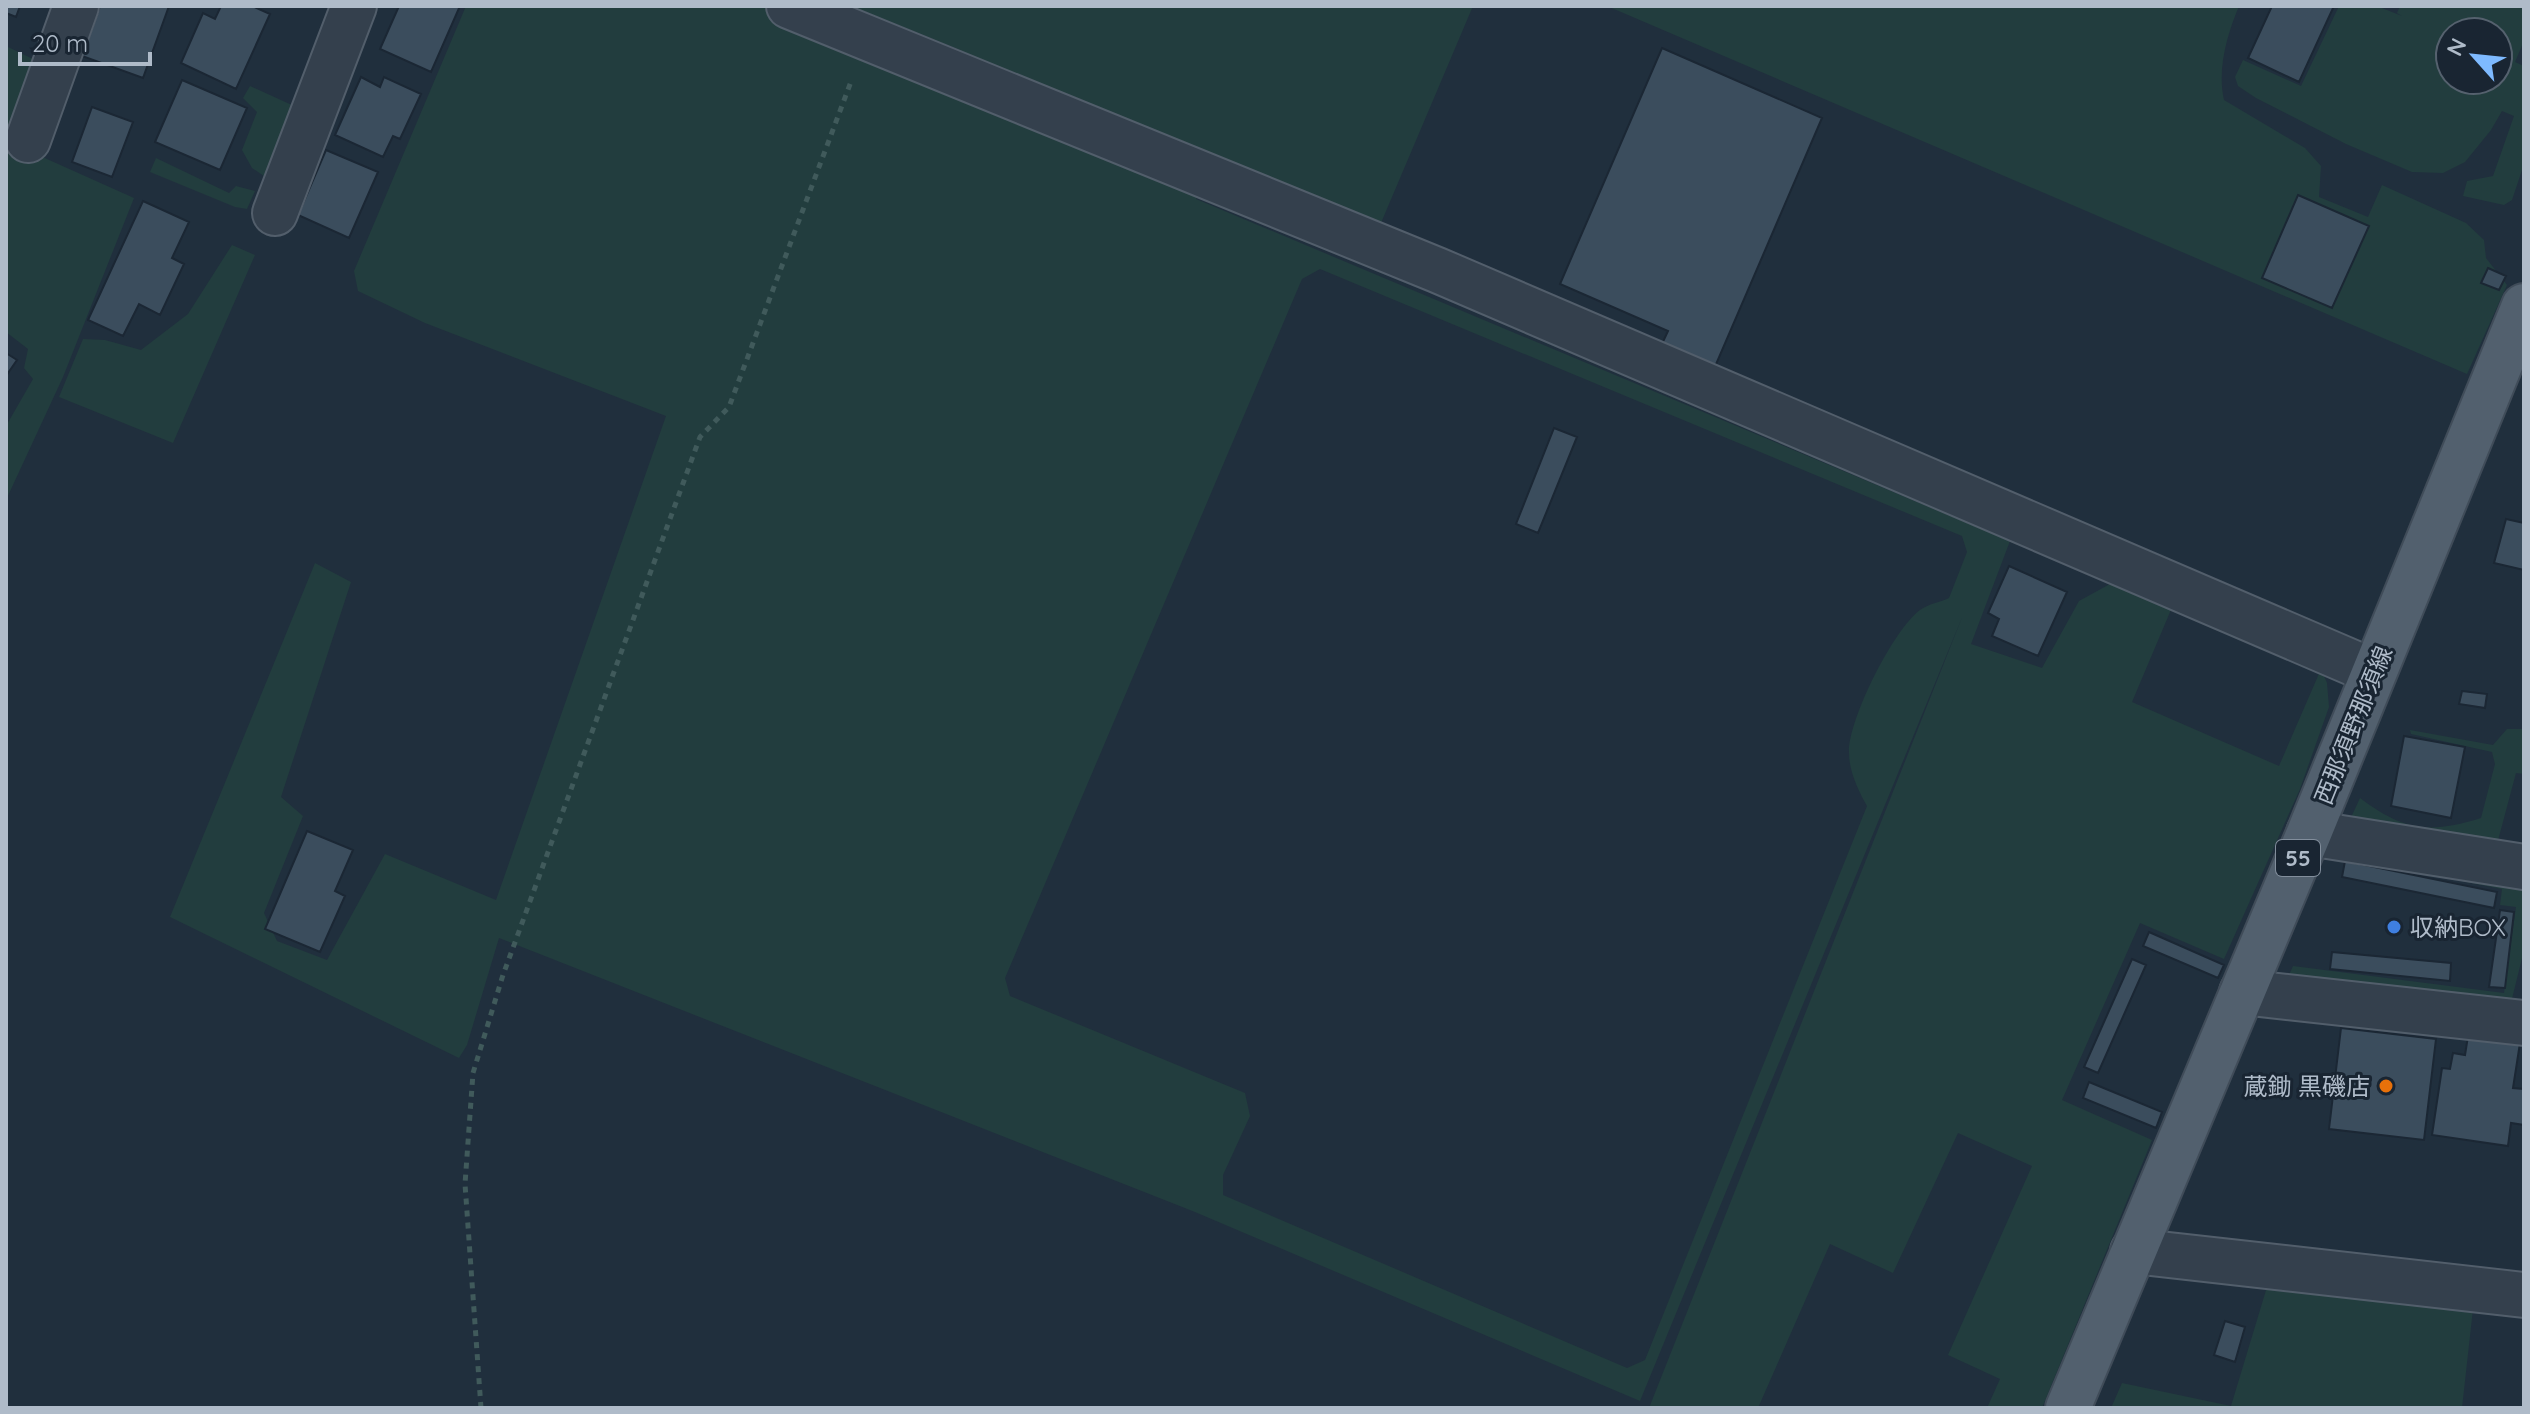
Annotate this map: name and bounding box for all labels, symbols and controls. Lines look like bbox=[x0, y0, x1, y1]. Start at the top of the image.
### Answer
scale bar bbox=[20, 16, 150, 66]
north arrow bbox=[2434, 16, 2514, 96]
text: 20 m bbox=[32, 28, 88, 58]
text: N bbox=[2440, 33, 2472, 60]
street label: 西那須野那須線 bbox=[2308, 641, 2398, 809]
road number: 55 bbox=[2276, 840, 2320, 876]
place label: 収納BOX bbox=[2410, 912, 2506, 942]
marker: 収納BOX bbox=[2385, 918, 2403, 936]
place label: 蔵鋤 黒磯店 bbox=[2243, 1071, 2370, 1101]
marker: 蔵鋤 黒磯店 bbox=[2377, 1077, 2395, 1095]

